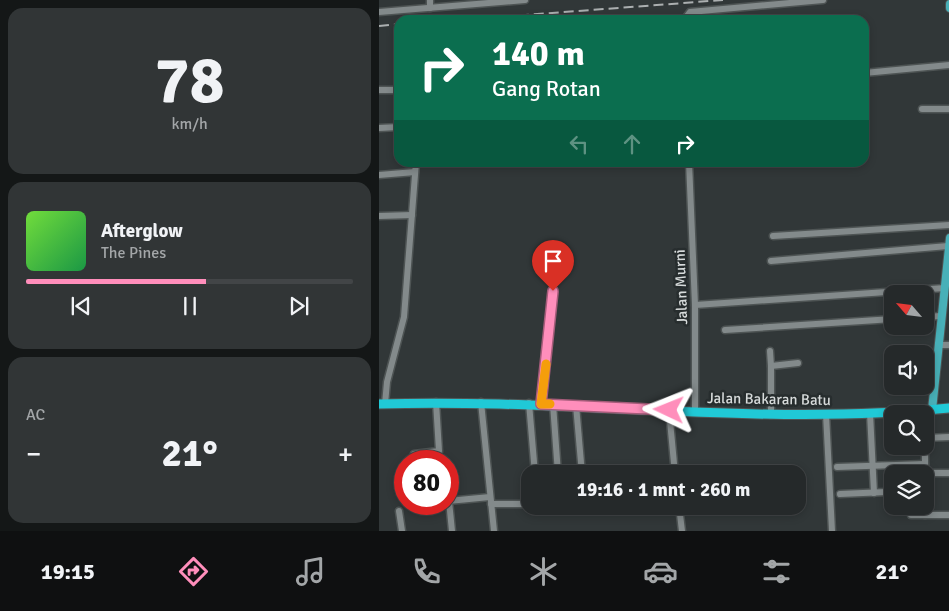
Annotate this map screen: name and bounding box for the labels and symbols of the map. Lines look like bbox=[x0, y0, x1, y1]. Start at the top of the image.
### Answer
pin bbox=[532, 240, 574, 291]
street label: Jalan Murni bbox=[671, 249, 691, 325]
north arrow bbox=[884, 285, 934, 335]
position arrow bbox=[642, 383, 694, 435]
street label: Jalan Bakaran Batu bbox=[707, 389, 831, 409]
speed limit sign: 80 bbox=[394, 450, 459, 515]

